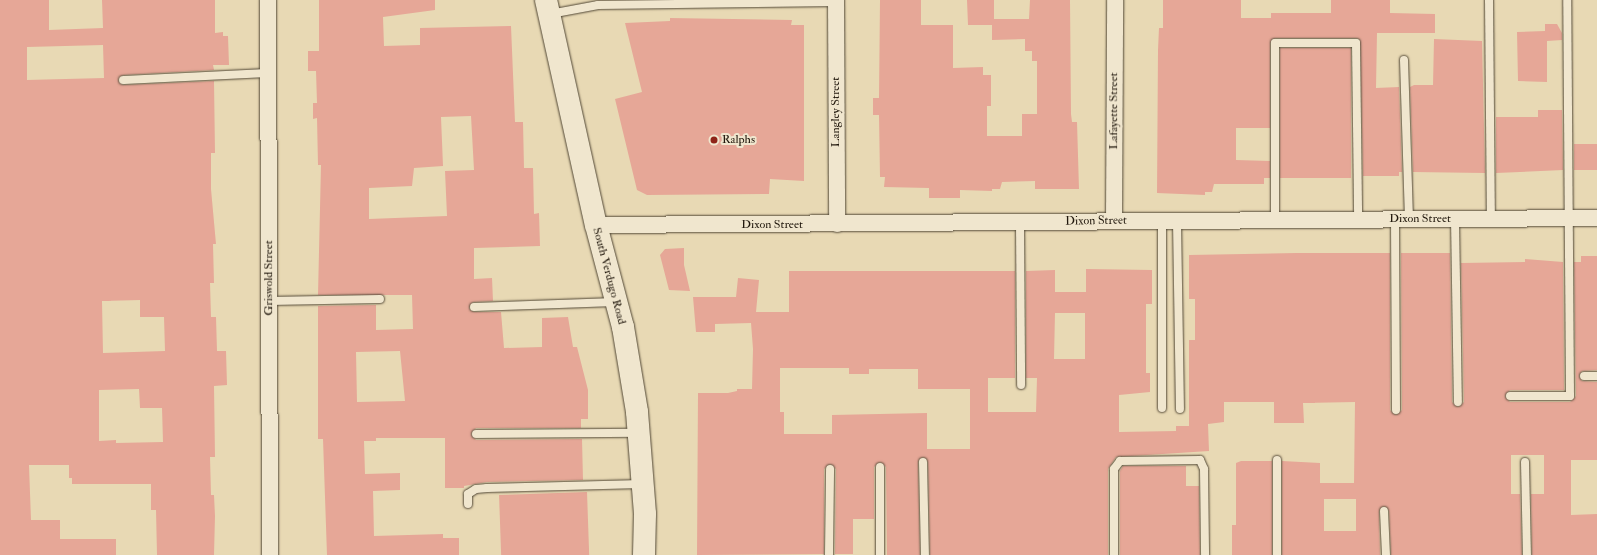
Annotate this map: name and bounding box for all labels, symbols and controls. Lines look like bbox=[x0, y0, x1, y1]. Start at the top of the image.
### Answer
street label: Lafayette Street bbox=[1107, 73, 1121, 149]
street label: Langley Street bbox=[829, 77, 843, 147]
place label: Ralphs bbox=[722, 133, 755, 147]
marker: Ralphs bbox=[709, 135, 719, 145]
street label: Dixon Street bbox=[1389, 212, 1451, 226]
street label: Dixon Street bbox=[1065, 213, 1127, 229]
street label: Dixon Street bbox=[741, 218, 803, 232]
street label: South Verdugo Road bbox=[589, 226, 629, 326]
street label: Griswold Street bbox=[262, 240, 276, 316]

